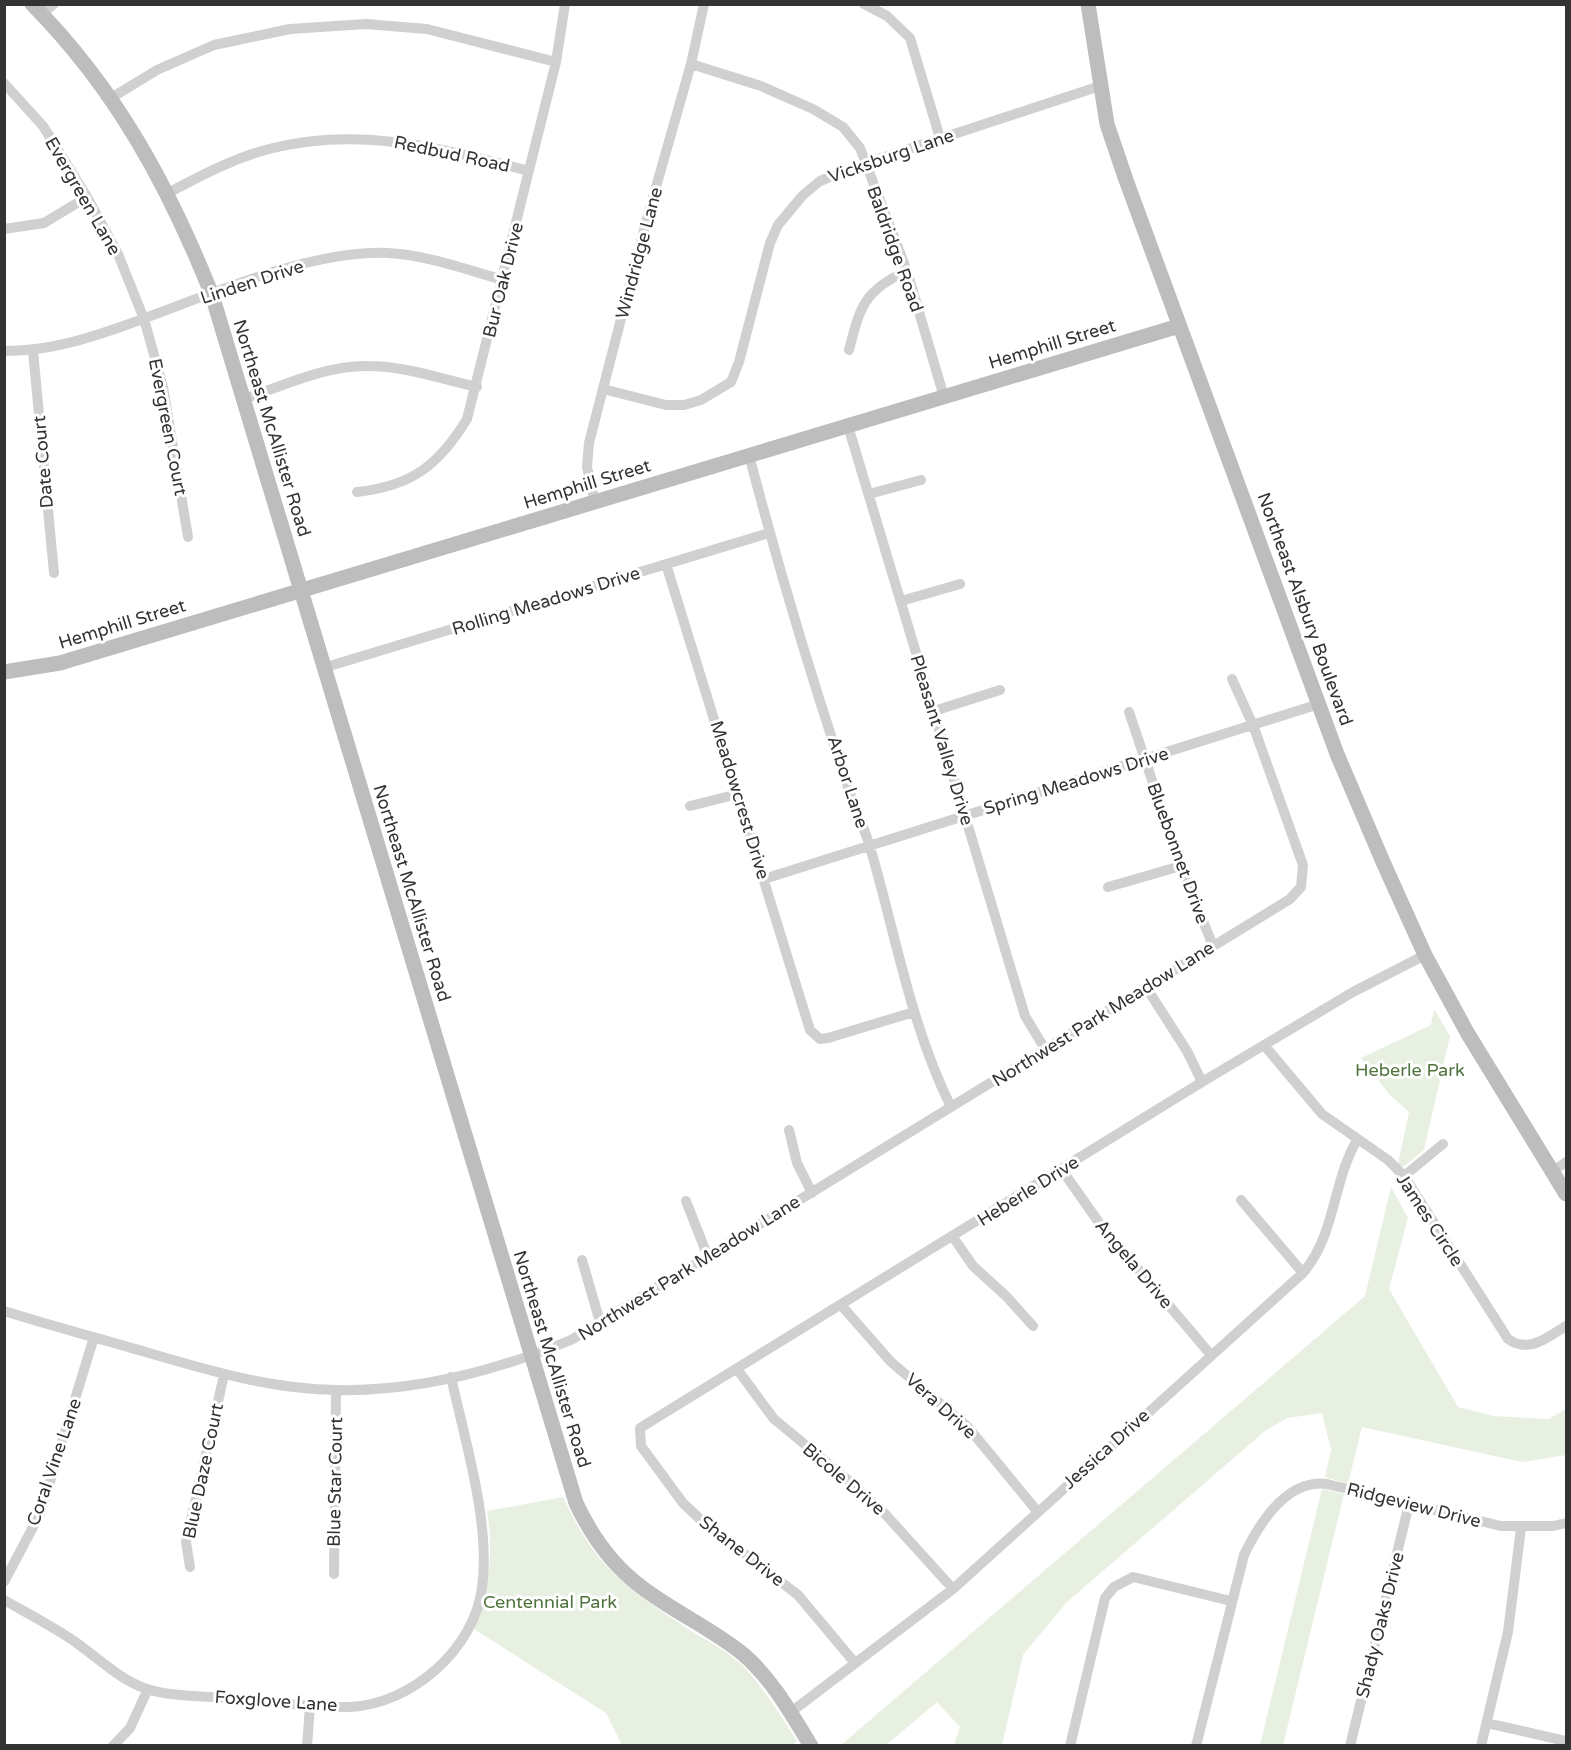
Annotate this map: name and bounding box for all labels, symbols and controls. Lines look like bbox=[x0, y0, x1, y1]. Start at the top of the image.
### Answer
street label: Vicksburg Lane bbox=[825, 124, 957, 188]
street label: Redbud Road bbox=[392, 131, 512, 177]
street label: Evergreen Lane bbox=[40, 133, 126, 259]
street label: Baldridge Road bbox=[862, 183, 928, 315]
street label: Windridge Lane bbox=[611, 185, 667, 321]
street label: Bur Oak Drive bbox=[478, 220, 528, 340]
street label: Linden Drive bbox=[198, 255, 306, 309]
street label: Hemphill Street bbox=[986, 314, 1118, 374]
street label: Northeast McAllister Road bbox=[228, 317, 316, 539]
street label: Evergreen Court bbox=[144, 357, 192, 498]
street label: Date Court bbox=[28, 415, 58, 509]
street label: Hemphill Street bbox=[521, 454, 653, 514]
street label: Northeast Alsbury Boulevard bbox=[1252, 489, 1358, 729]
street label: Rolling Meadows Drive bbox=[449, 562, 643, 640]
street label: Hemphill Street bbox=[56, 594, 188, 654]
street label: Pleasant Valley Drive bbox=[906, 652, 978, 828]
street label: Meadowcrest Drive bbox=[705, 718, 775, 882]
street label: Arbor Lane bbox=[823, 733, 873, 831]
street label: Spring Meadows Drive bbox=[981, 742, 1171, 820]
street label: Bluebonnet Drive bbox=[1142, 780, 1214, 926]
street label: Northeast McAllister Road bbox=[368, 782, 456, 1004]
street label: Northwest Park Meadow Lane bbox=[988, 936, 1218, 1092]
park label: Heberle Park bbox=[1355, 1059, 1465, 1081]
street label: Heberle Drive bbox=[973, 1151, 1083, 1231]
street label: James Circle bbox=[1392, 1169, 1468, 1271]
street label: Northwest Park Meadow Lane bbox=[574, 1190, 804, 1346]
street label: Angela Drive bbox=[1090, 1215, 1178, 1313]
street label: Northeast McAllister Road bbox=[508, 1248, 596, 1470]
street label: Vera Drive bbox=[901, 1368, 981, 1444]
street label: Coral Vine Lane bbox=[22, 1395, 86, 1529]
street label: Blue Daze Court bbox=[178, 1401, 228, 1541]
street label: Jessica Drive bbox=[1058, 1404, 1154, 1494]
street label: Blue Star Court bbox=[323, 1417, 347, 1547]
street label: Bicole Drive bbox=[798, 1438, 890, 1520]
street label: Ridgeview Drive bbox=[1345, 1478, 1483, 1532]
street label: Shane Drive bbox=[695, 1511, 789, 1591]
street label: Shady Oaks Drive bbox=[1351, 1550, 1409, 1700]
park label: Centennial Park bbox=[483, 1591, 617, 1613]
street label: Foxglove Lane bbox=[214, 1686, 338, 1716]

